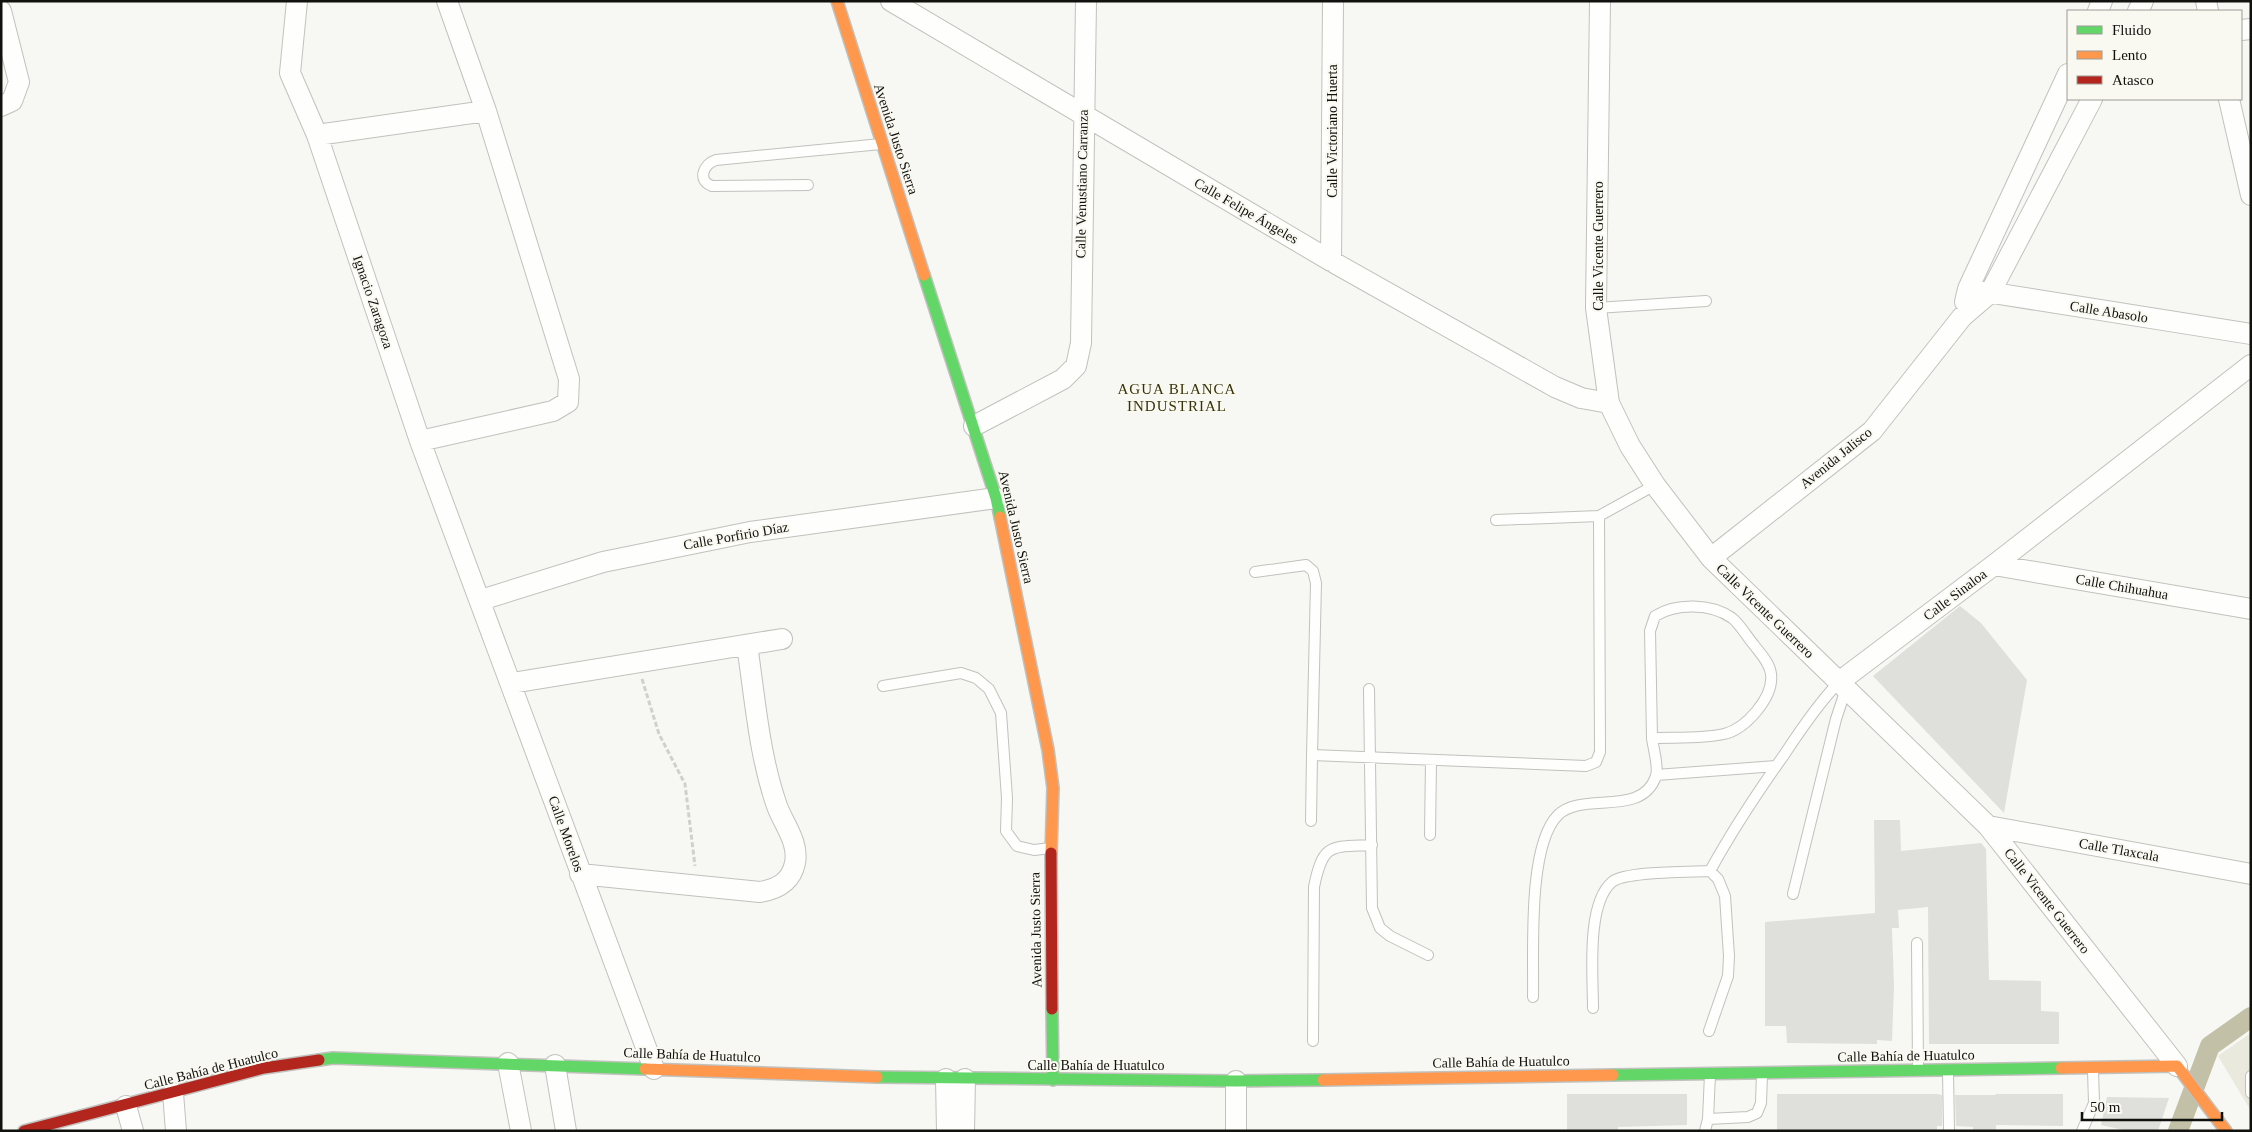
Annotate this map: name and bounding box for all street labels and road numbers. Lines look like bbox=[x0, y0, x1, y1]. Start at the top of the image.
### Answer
street label: Calle Victoriano Huerta bbox=[1325, 64, 1340, 198]
street label: Avenida Justo Sierra bbox=[871, 82, 921, 197]
street label: Calle Venustiano Carranza bbox=[1073, 109, 1091, 259]
street label: Calle Felipe Ángeles bbox=[1191, 174, 1301, 247]
street label: Calle Vicente Guerrero bbox=[1591, 181, 1606, 311]
street label: Ignacio Zaragoza bbox=[350, 253, 396, 351]
street label: Calle Abasolo bbox=[2069, 298, 2149, 326]
street label: Avenida Jalisco bbox=[1797, 424, 1875, 492]
street label: Avenida Justo Sierra bbox=[996, 469, 1036, 586]
street label: Calle Porfirio Díaz bbox=[682, 519, 790, 553]
street label: Calle Vicente Guerrero bbox=[1713, 561, 1817, 661]
street label: Calle Sinaloa bbox=[1921, 566, 1990, 624]
street label: Calle Chihuahua bbox=[2075, 571, 2170, 603]
street label: Calle Morelos bbox=[545, 794, 587, 874]
street label: Calle Tlaxcala bbox=[2078, 836, 2161, 865]
street label: Calle Vicente Guerrero bbox=[2001, 845, 2093, 957]
street label: Avenida Justo Sierra bbox=[1027, 871, 1045, 988]
street label: Calle Bahía de Huatulco bbox=[143, 1045, 279, 1093]
street label: Calle Bahía de Huatulco bbox=[623, 1045, 761, 1065]
street label: Calle Bahía de Huatulco bbox=[1837, 1047, 1975, 1065]
street label: Calle Bahía de Huatulco bbox=[1432, 1053, 1570, 1071]
street label: Calle Bahía de Huatulco bbox=[1027, 1058, 1165, 1073]

